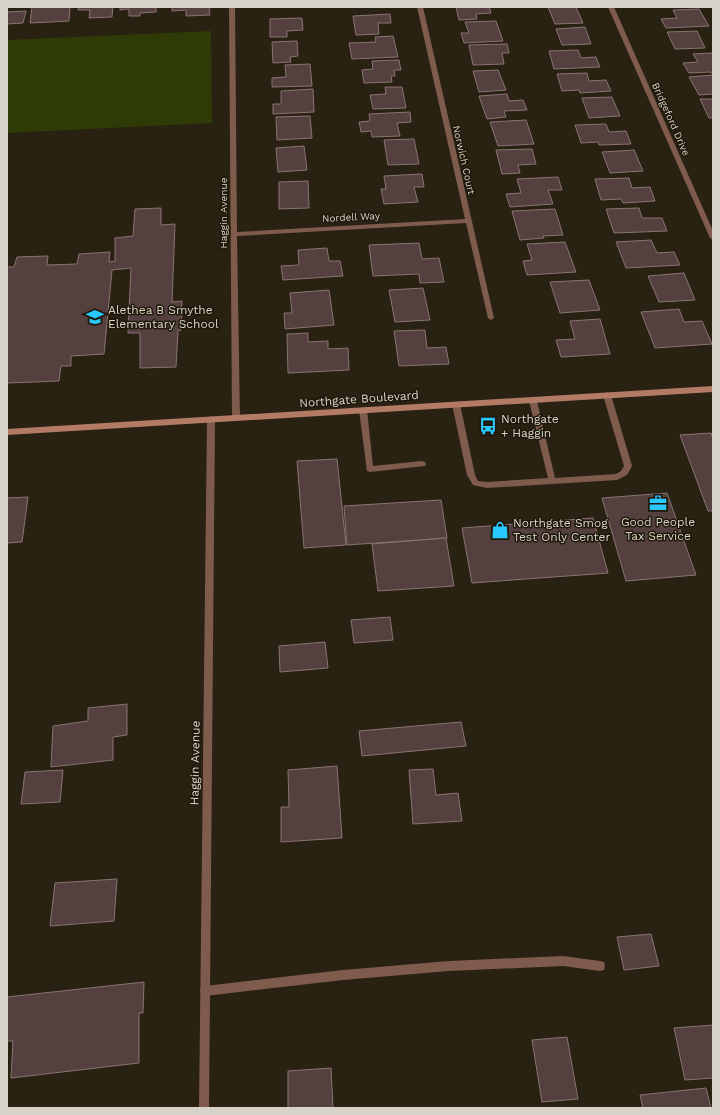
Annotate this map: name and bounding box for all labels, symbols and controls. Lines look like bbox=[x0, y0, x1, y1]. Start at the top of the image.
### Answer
street label: Bridgeford Drive bbox=[650, 81, 692, 157]
street label: Norwich Court bbox=[451, 124, 477, 196]
street label: Haggin Avenue bbox=[218, 177, 229, 248]
street label: Nordell Way bbox=[322, 210, 381, 224]
place label: Alethea B Smythe Elementary School bbox=[108, 303, 219, 331]
school or university icon: Alethea B Smythe Elementary School bbox=[85, 307, 105, 327]
street label: Northgate Boulevard bbox=[299, 388, 419, 410]
place label: Northgate + Haggin bbox=[501, 412, 559, 440]
bus stop icon: Northgate + Haggin bbox=[478, 416, 498, 436]
office icon: Good People Tax Service bbox=[648, 493, 668, 513]
place label: Good People Tax Service bbox=[621, 515, 695, 543]
place label: Northgate Smog Test Only Center bbox=[513, 516, 610, 544]
shop icon: Northgate Smog Test Only Center bbox=[490, 520, 510, 540]
street label: Haggin Avenue bbox=[187, 720, 203, 806]

